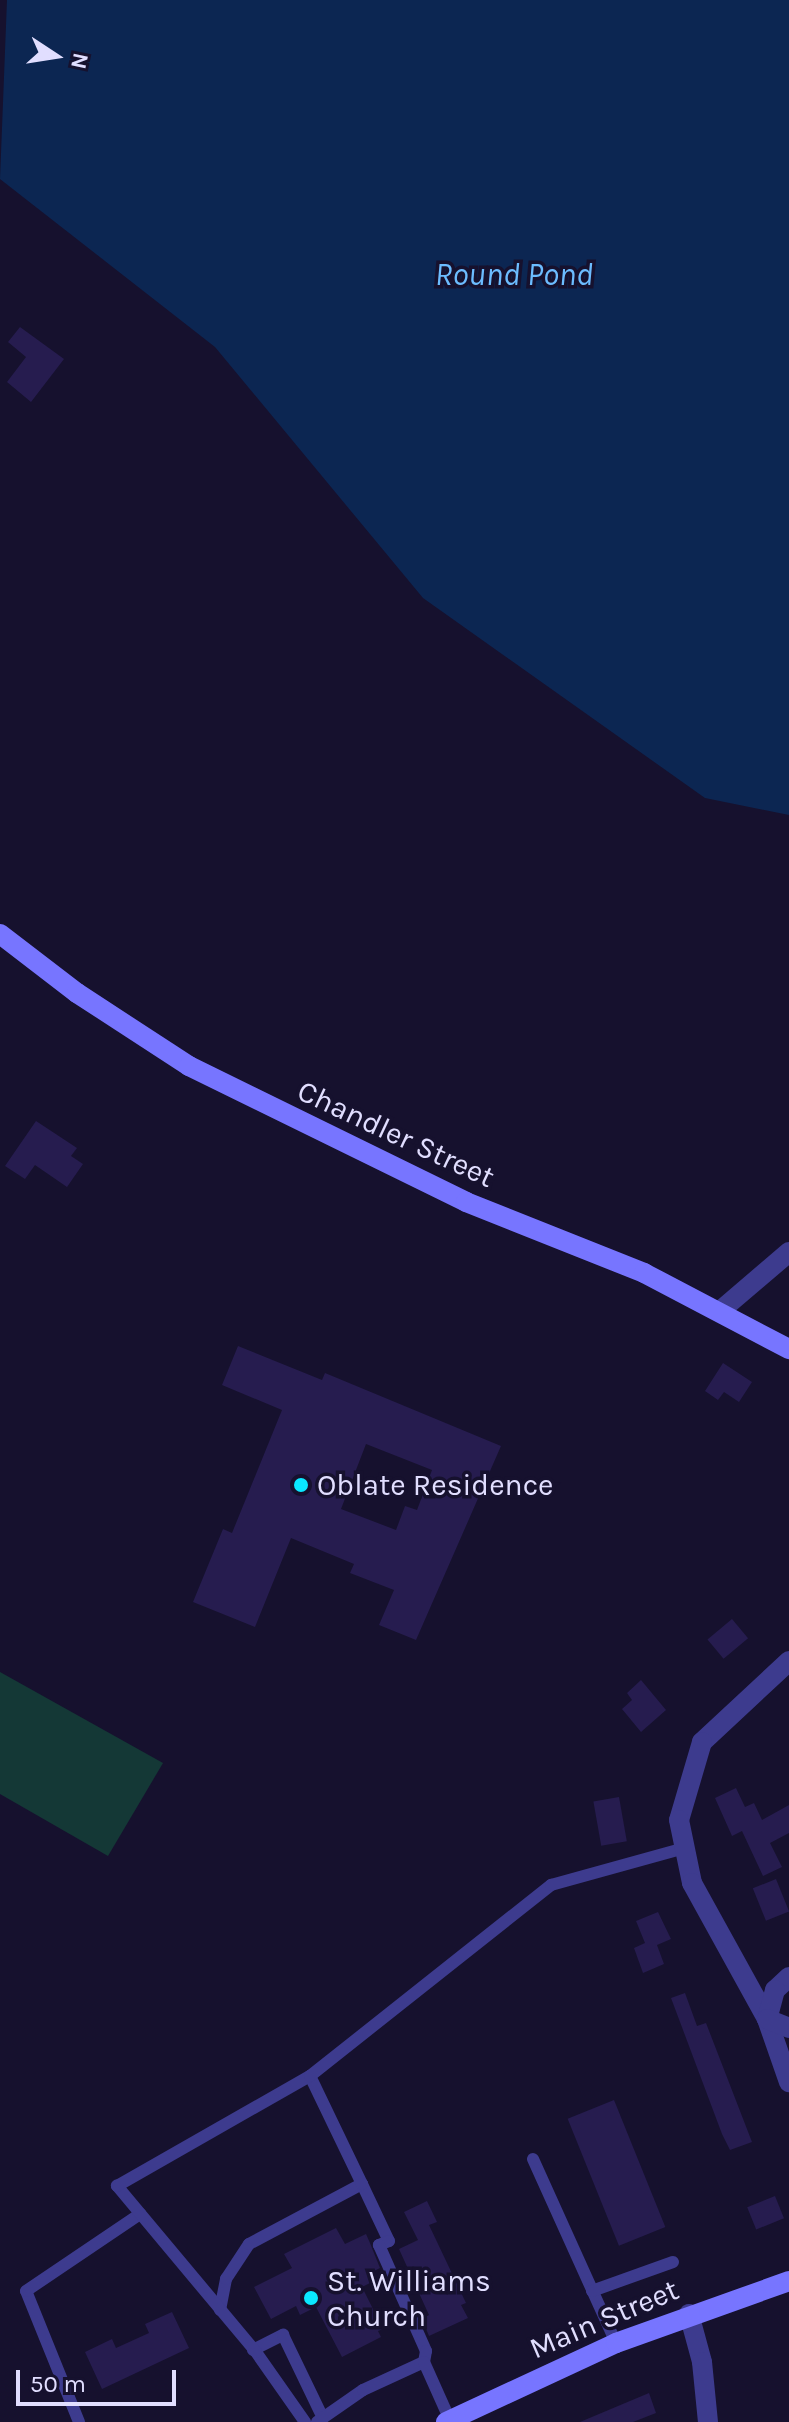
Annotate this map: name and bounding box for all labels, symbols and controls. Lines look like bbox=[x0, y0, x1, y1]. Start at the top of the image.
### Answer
north arrow bbox=[16, 16, 96, 96]
text: N bbox=[65, 51, 94, 71]
water label: Round Pond bbox=[435, 256, 593, 294]
street label: Chandler Street bbox=[292, 1073, 500, 1195]
place label: Oblate Residence bbox=[317, 1467, 554, 1503]
marker: Oblate Residence bbox=[292, 1476, 310, 1494]
place label: St. Williams Church bbox=[327, 2263, 491, 2334]
street label: Main Street bbox=[524, 2271, 684, 2367]
marker: St. Williams Church bbox=[302, 2289, 320, 2307]
scale bar bbox=[20, 2354, 180, 2404]
text: 50 m bbox=[30, 2370, 86, 2398]

